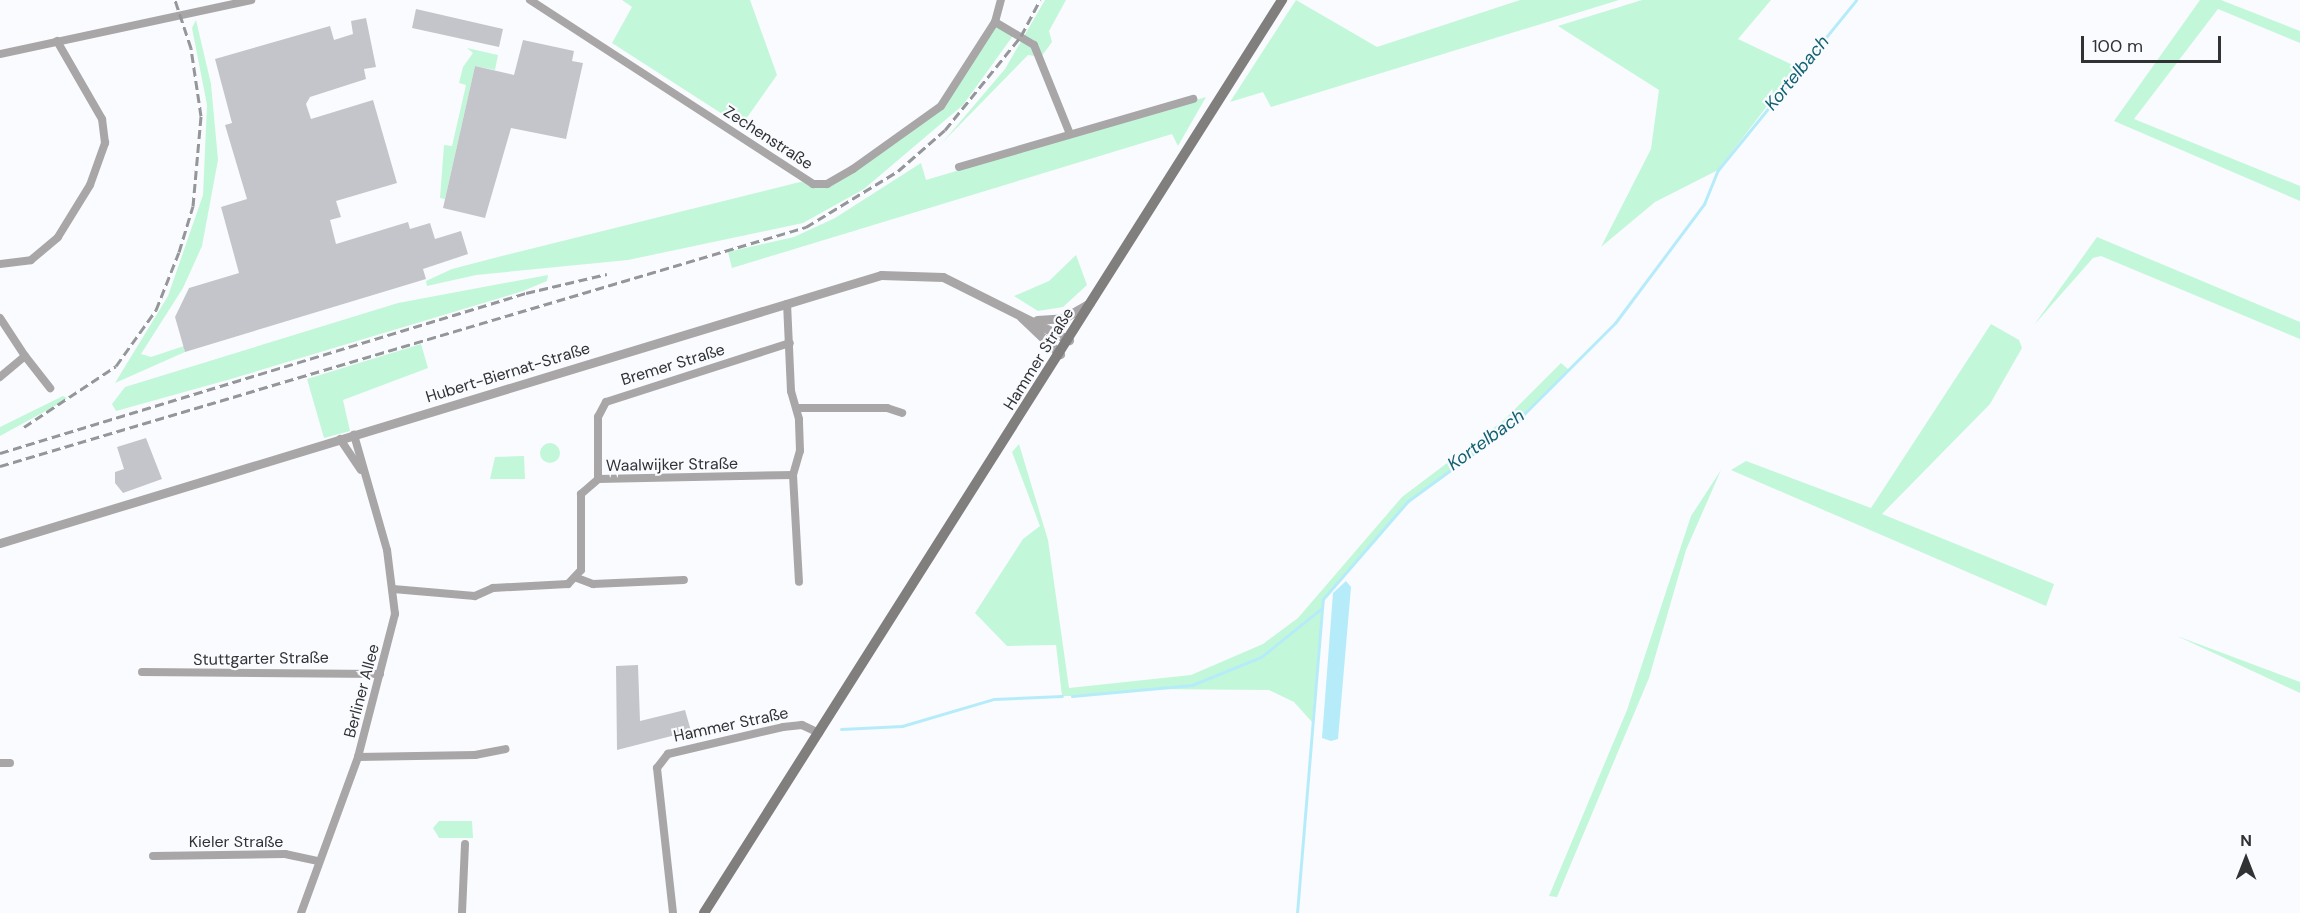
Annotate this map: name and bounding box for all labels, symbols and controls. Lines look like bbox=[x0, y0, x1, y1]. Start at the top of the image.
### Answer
scale bar bbox=[2084, 24, 2224, 62]
water label: Kortelbach bbox=[1760, 31, 1834, 115]
text: 100 m bbox=[2092, 34, 2143, 58]
street label: Zechenstraße bbox=[720, 102, 816, 174]
street label: Hammer Straße bbox=[1000, 304, 1078, 414]
street label: Hubert-Biernat-Straße bbox=[424, 339, 592, 407]
street label: Bremer Straße bbox=[619, 340, 727, 390]
water label: Kortelbach bbox=[1443, 405, 1529, 475]
street label: Waalwijker Straße bbox=[606, 454, 738, 476]
street label: Berliner Allee bbox=[340, 642, 384, 740]
street label: Stuttgarter Straße bbox=[193, 648, 329, 670]
street label: Hammer Straße bbox=[672, 703, 790, 747]
north arrow bbox=[2216, 829, 2276, 889]
text: N bbox=[2240, 830, 2252, 851]
street label: Kieler Straße bbox=[189, 832, 283, 852]

